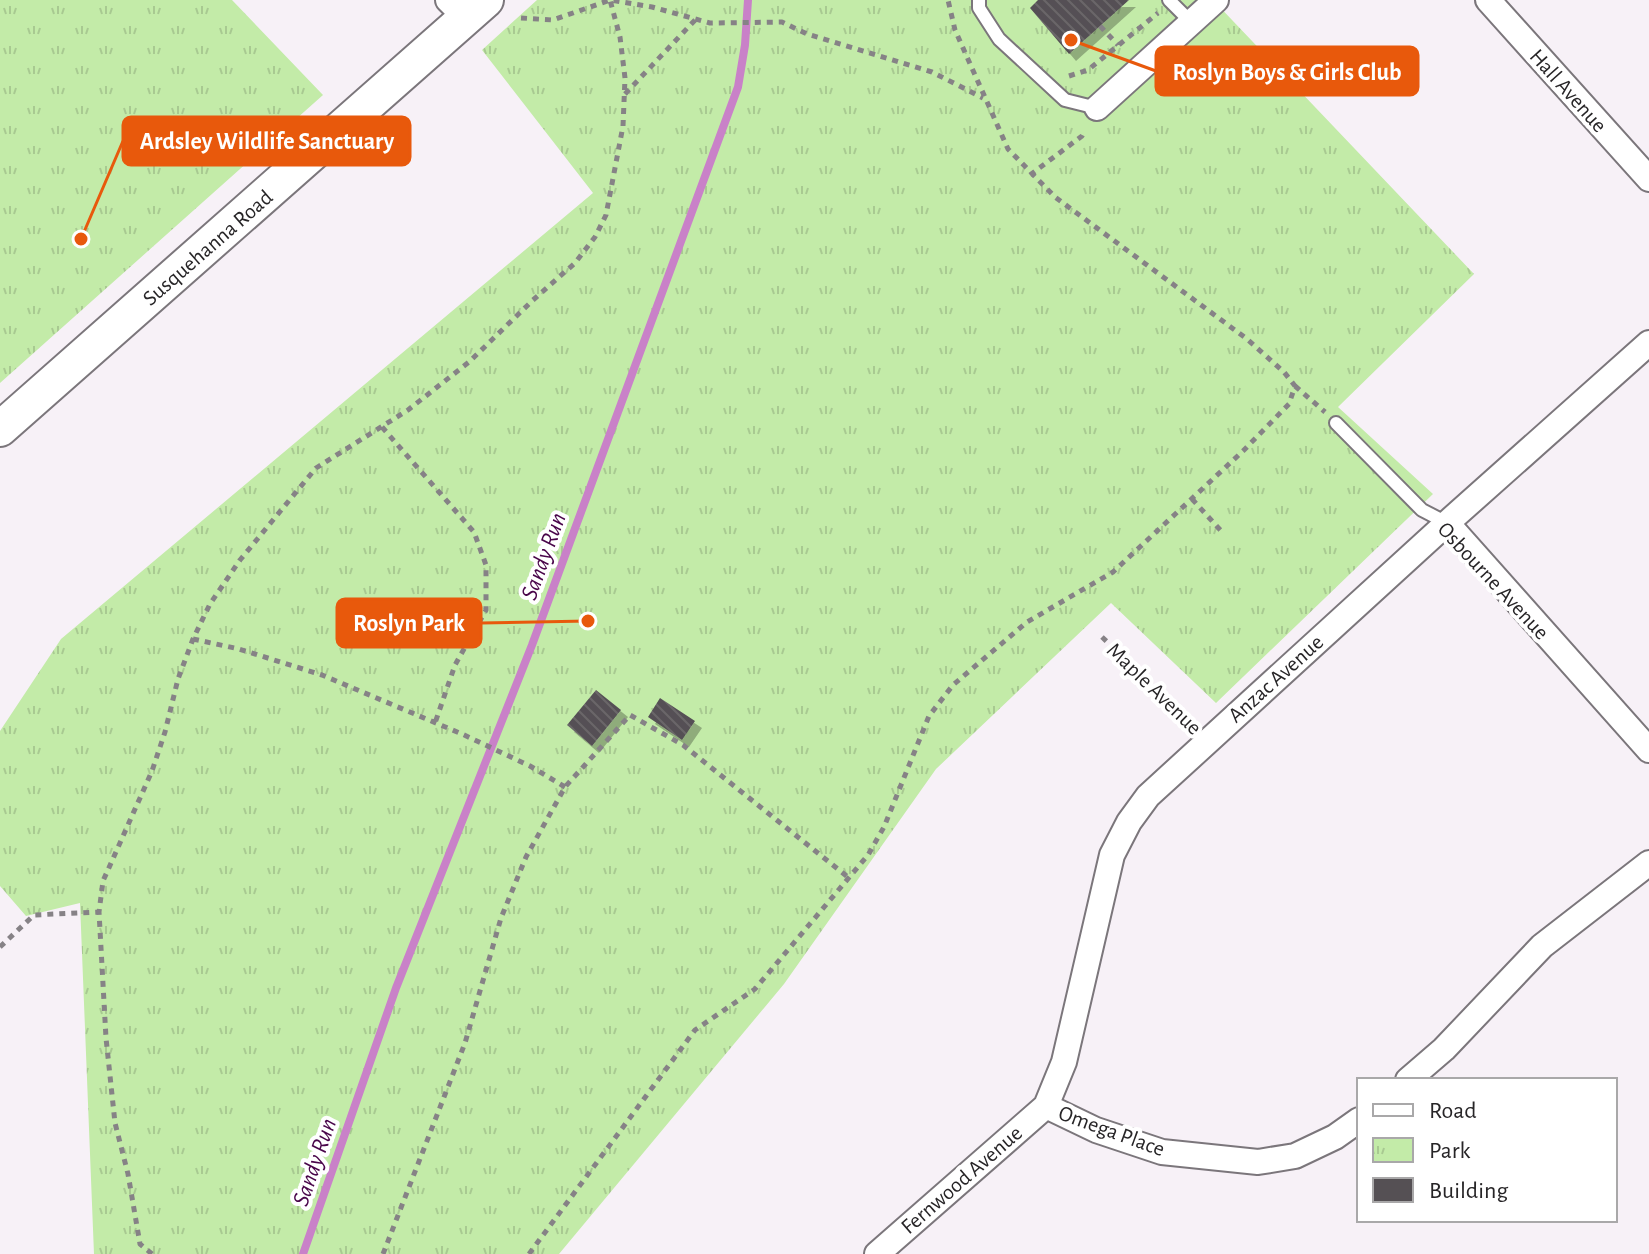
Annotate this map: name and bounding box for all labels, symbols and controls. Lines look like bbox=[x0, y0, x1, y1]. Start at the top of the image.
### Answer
street label: Hall Avenue bbox=[1525, 45, 1611, 136]
callout: Roslyn Boys & Girls Club bbox=[1156, 47, 1418, 95]
text: Roslyn Boys & Girls Club bbox=[1172, 61, 1402, 85]
callout: Ardsley Wildlife Sanctuary bbox=[123, 117, 410, 165]
text: Ardsley Wildlife Sanctuary bbox=[140, 130, 395, 154]
street label: Susquehanna Road bbox=[139, 186, 277, 310]
water label: Sandy Run bbox=[517, 510, 571, 603]
street label: Osbourne Avenue bbox=[1434, 518, 1553, 644]
callout: Roslyn Park bbox=[337, 599, 481, 647]
text: Roslyn Park bbox=[353, 612, 465, 636]
street label: Anzac Avenue bbox=[1224, 631, 1327, 727]
street label: Maple Avenue bbox=[1103, 638, 1206, 739]
legend bbox=[1357, 1078, 1617, 1222]
text: Road bbox=[1429, 1099, 1477, 1123]
street label: Omega Place bbox=[1056, 1102, 1168, 1160]
water label: Sandy Run bbox=[289, 1116, 341, 1209]
street label: Fernwood Avenue bbox=[897, 1122, 1026, 1238]
text: Park bbox=[1429, 1139, 1470, 1163]
text: Building bbox=[1429, 1179, 1508, 1203]

